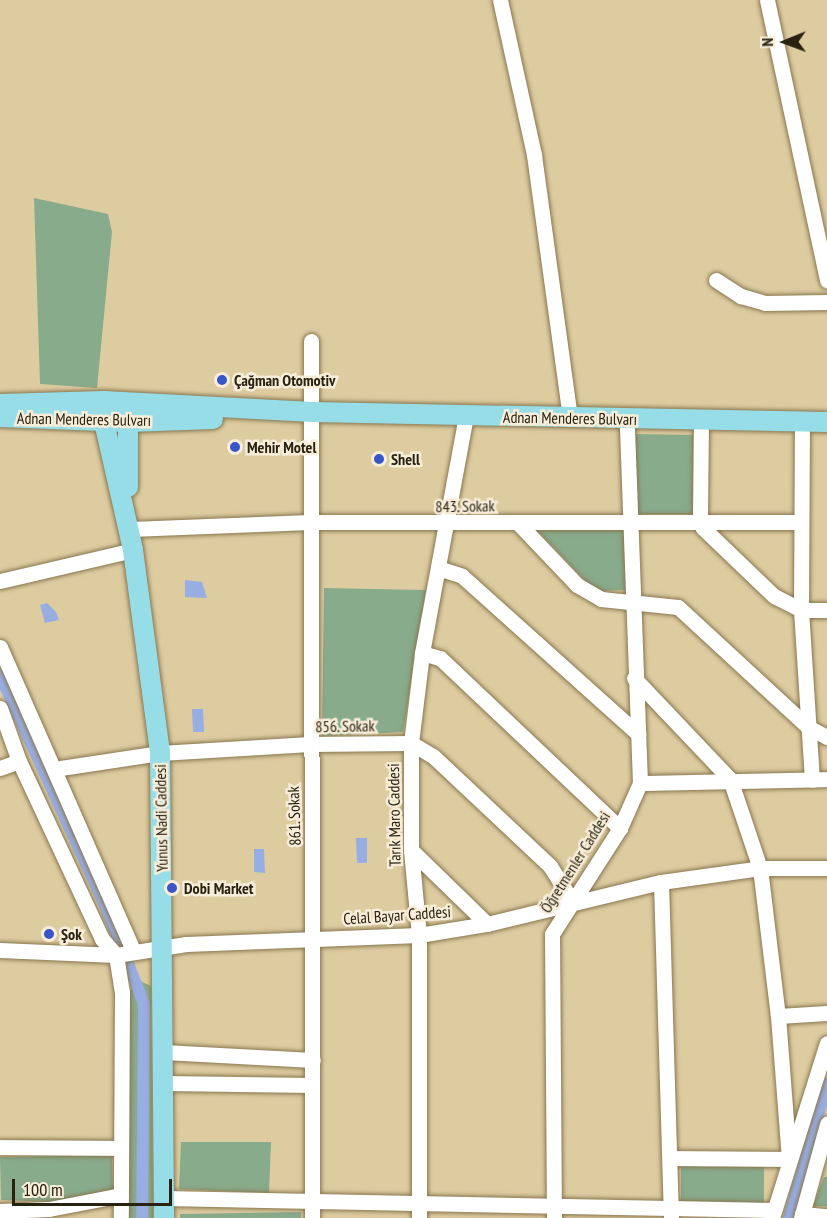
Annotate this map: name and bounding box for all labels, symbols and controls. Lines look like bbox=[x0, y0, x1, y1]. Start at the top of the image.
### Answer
north arrow bbox=[755, 12, 815, 72]
text: N bbox=[757, 38, 777, 47]
place label: Çağman Otomotiv bbox=[234, 370, 336, 390]
marker: Çağman Otomotiv bbox=[215, 373, 229, 387]
street label: Adnan Menderes Bulvarı bbox=[503, 407, 637, 429]
street label: Adnan Menderes Bulvarı bbox=[17, 408, 151, 430]
place label: Mehir Motel bbox=[247, 437, 316, 457]
marker: Mehir Motel bbox=[228, 440, 242, 454]
place label: Shell bbox=[391, 449, 420, 469]
marker: Shell bbox=[372, 452, 386, 466]
street label: 843. Sokak bbox=[435, 496, 495, 516]
street label: 856. Sokak bbox=[315, 716, 375, 736]
street label: Tarık Maro Caddesi bbox=[383, 763, 405, 867]
street label: Yunus Nadi Caddesi bbox=[150, 764, 172, 872]
street label: 861. Sokak bbox=[283, 785, 305, 847]
street label: Öğretmenler Caddesi bbox=[536, 808, 614, 916]
place label: Dobi Market bbox=[184, 878, 254, 898]
marker: Dobi Market bbox=[165, 881, 179, 895]
street label: Celal Bayar Caddesi bbox=[343, 902, 451, 928]
place label: Şok bbox=[61, 924, 82, 944]
marker: Şok bbox=[42, 927, 56, 941]
scale bar bbox=[15, 1167, 176, 1205]
text: 100 m bbox=[23, 1178, 63, 1201]

